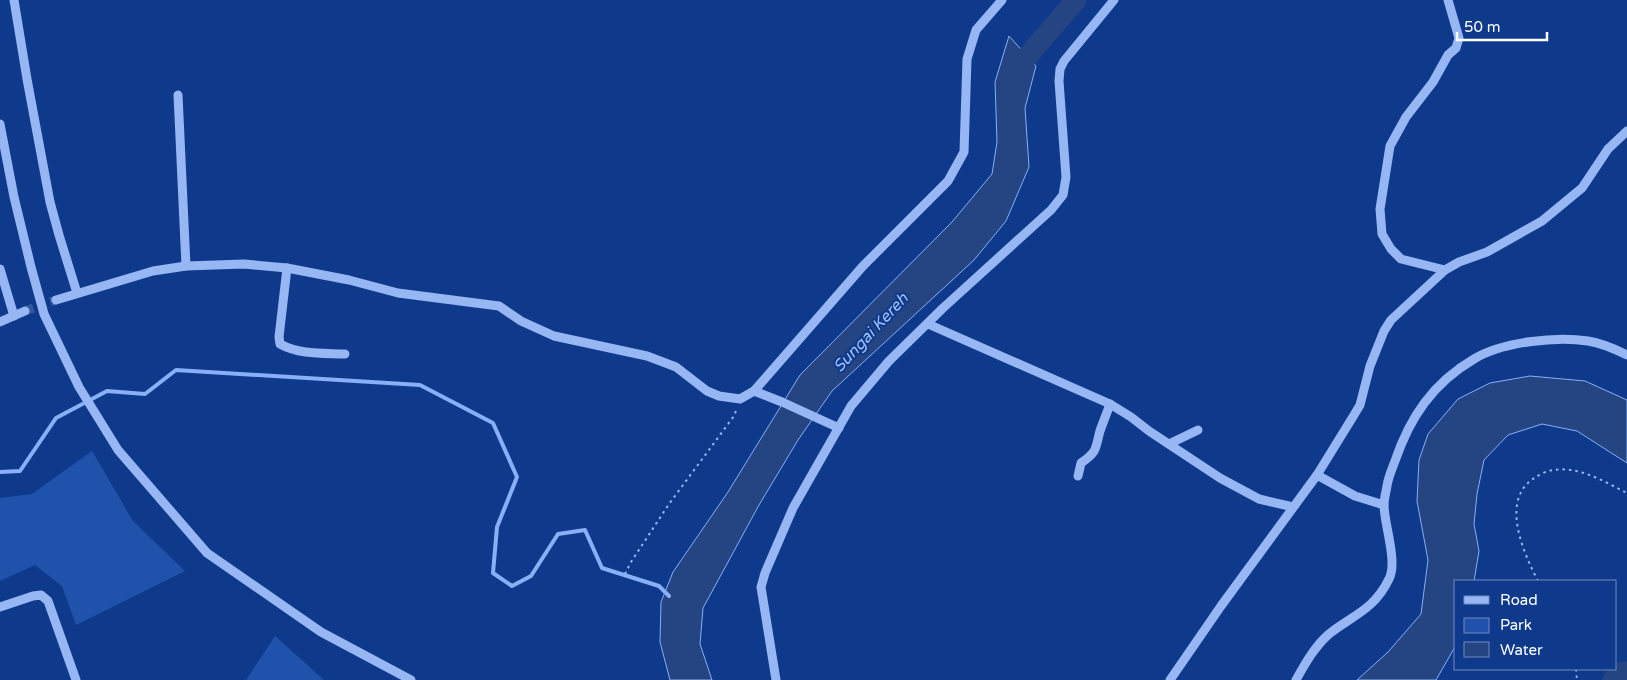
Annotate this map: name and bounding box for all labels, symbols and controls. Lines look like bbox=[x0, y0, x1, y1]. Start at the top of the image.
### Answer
scale bar bbox=[1457, 10, 1547, 42]
text: 50 m bbox=[1464, 18, 1501, 36]
water label: Sungai Kereh bbox=[829, 288, 913, 376]
legend bbox=[1454, 580, 1617, 670]
text: Road bbox=[1500, 591, 1538, 609]
text: Park bbox=[1500, 616, 1532, 634]
text: Water bbox=[1500, 641, 1543, 659]

